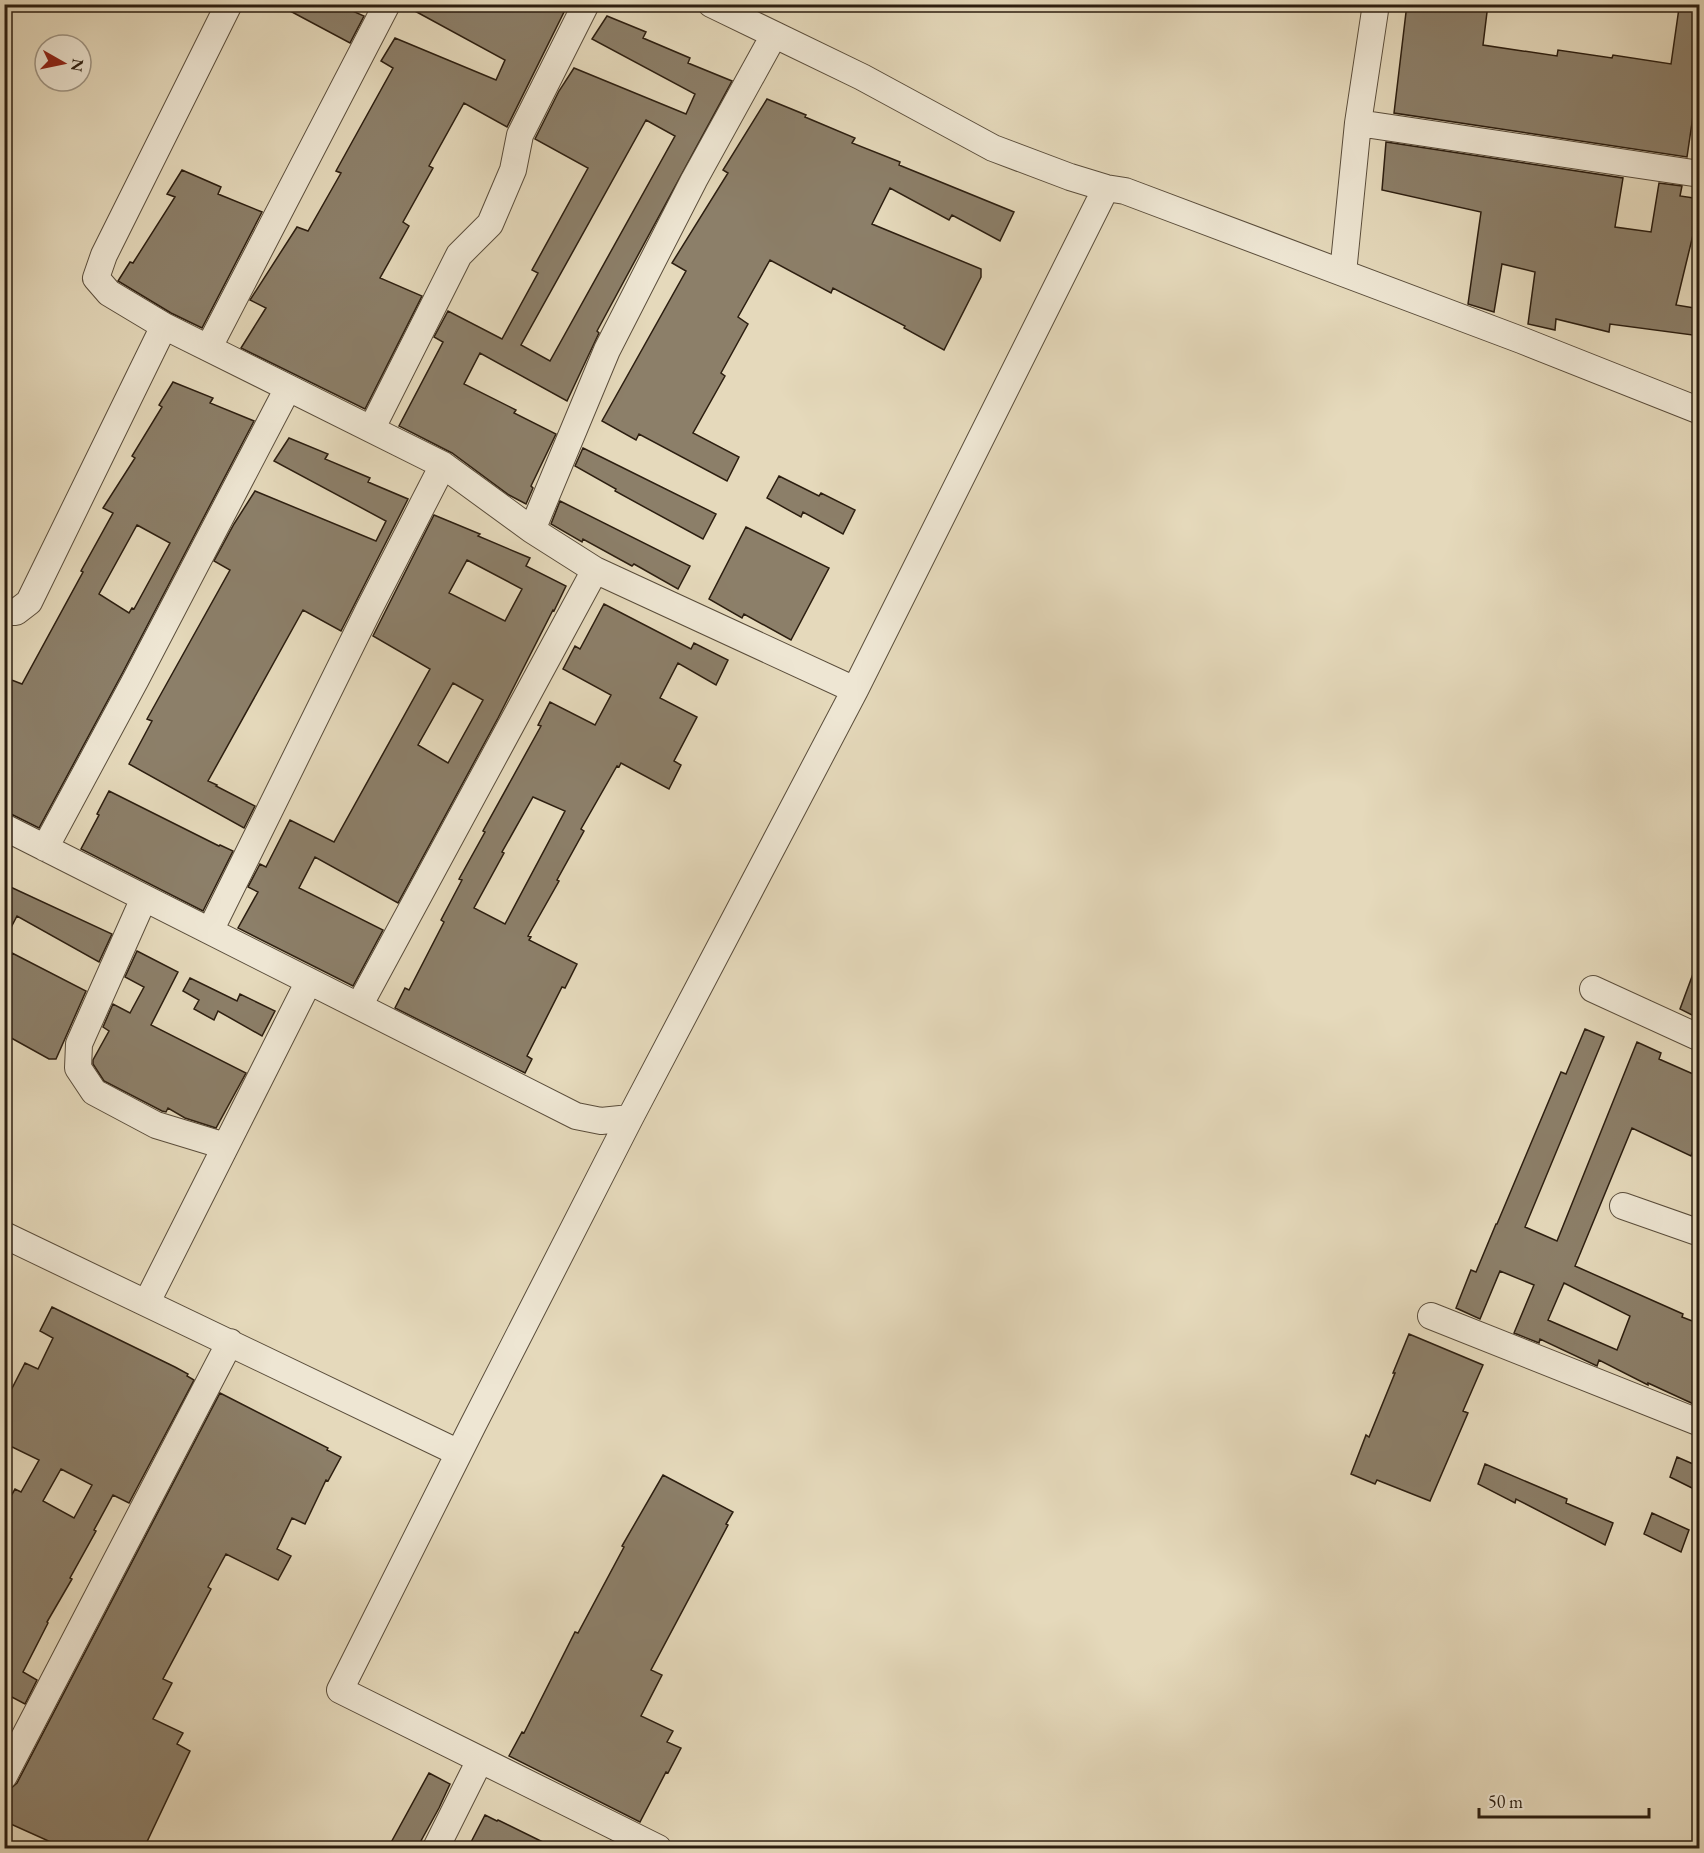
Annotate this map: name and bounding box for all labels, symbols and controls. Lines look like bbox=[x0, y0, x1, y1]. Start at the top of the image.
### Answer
north arrow bbox=[33, 33, 93, 93]
text: N bbox=[66, 57, 89, 73]
scale bar bbox=[1479, 1781, 1648, 1819]
text: 50 m bbox=[1488, 1790, 1523, 1813]

